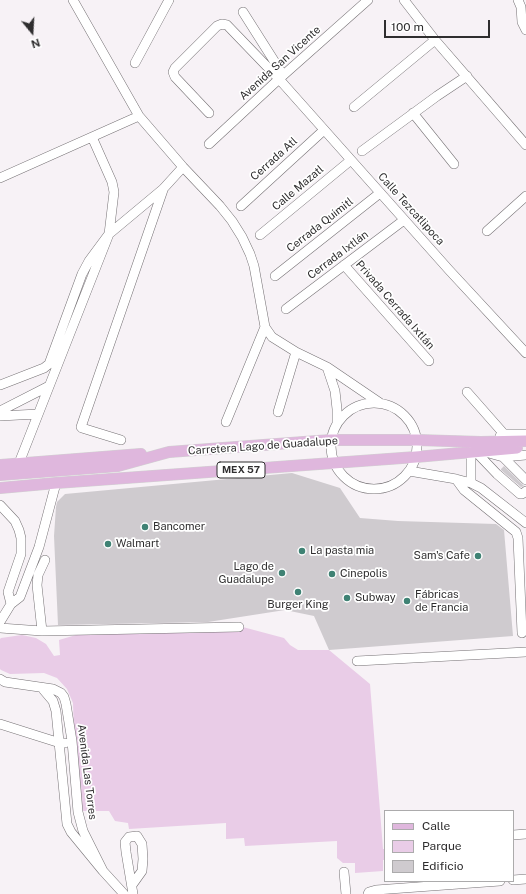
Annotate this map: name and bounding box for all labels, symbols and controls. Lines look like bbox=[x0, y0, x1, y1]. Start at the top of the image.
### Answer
north arrow bbox=[12, 12, 52, 52]
scale bar bbox=[386, 12, 492, 38]
text: 100 m bbox=[391, 20, 424, 34]
street label: Avenida San Vicente bbox=[237, 23, 323, 103]
text: N bbox=[30, 36, 42, 50]
street label: Cerrada Atl bbox=[248, 135, 300, 183]
street label: Calle Mazatl bbox=[270, 163, 326, 213]
street label: Calle Tezcatlipoca bbox=[375, 170, 447, 248]
street label: Cerrada Quimitl bbox=[284, 195, 356, 255]
street label: Cerrada Ixtlán bbox=[305, 228, 371, 282]
street label: Privada Cerrada Ixtlán bbox=[353, 258, 437, 352]
street label: Carretera Lago de Guadalupe bbox=[188, 434, 338, 458]
road number: MEX 57 bbox=[217, 462, 265, 478]
place label: Bancomer bbox=[153, 520, 205, 534]
marker: Bancomer bbox=[140, 522, 150, 532]
place label: Walmart bbox=[116, 537, 159, 551]
marker: Walmart bbox=[103, 539, 113, 549]
place label: La pasta mia bbox=[310, 544, 374, 558]
marker: La pasta mia bbox=[297, 546, 307, 556]
place label: Sam's Cafe bbox=[414, 549, 470, 563]
marker: Sam's Cafe bbox=[473, 551, 483, 561]
place label: Lago de Guadalupe bbox=[218, 560, 274, 586]
place label: Cinepolis bbox=[340, 567, 387, 581]
marker: Lago de Guadalupe bbox=[277, 568, 287, 578]
marker: Cinepolis bbox=[327, 569, 337, 579]
marker: Burger King bbox=[293, 587, 303, 597]
place label: Fábricas de Francia bbox=[415, 588, 468, 614]
place label: Subway bbox=[355, 591, 396, 605]
marker: Subway bbox=[342, 593, 352, 603]
marker: Fábricas de Francia bbox=[402, 596, 412, 606]
place label: Burger King bbox=[267, 598, 329, 612]
street label: Avenida Las Torres bbox=[75, 724, 99, 820]
legend bbox=[384, 810, 514, 882]
text: Calle bbox=[422, 819, 450, 833]
text: Parque bbox=[422, 839, 462, 853]
text: Edificio bbox=[422, 859, 464, 873]

